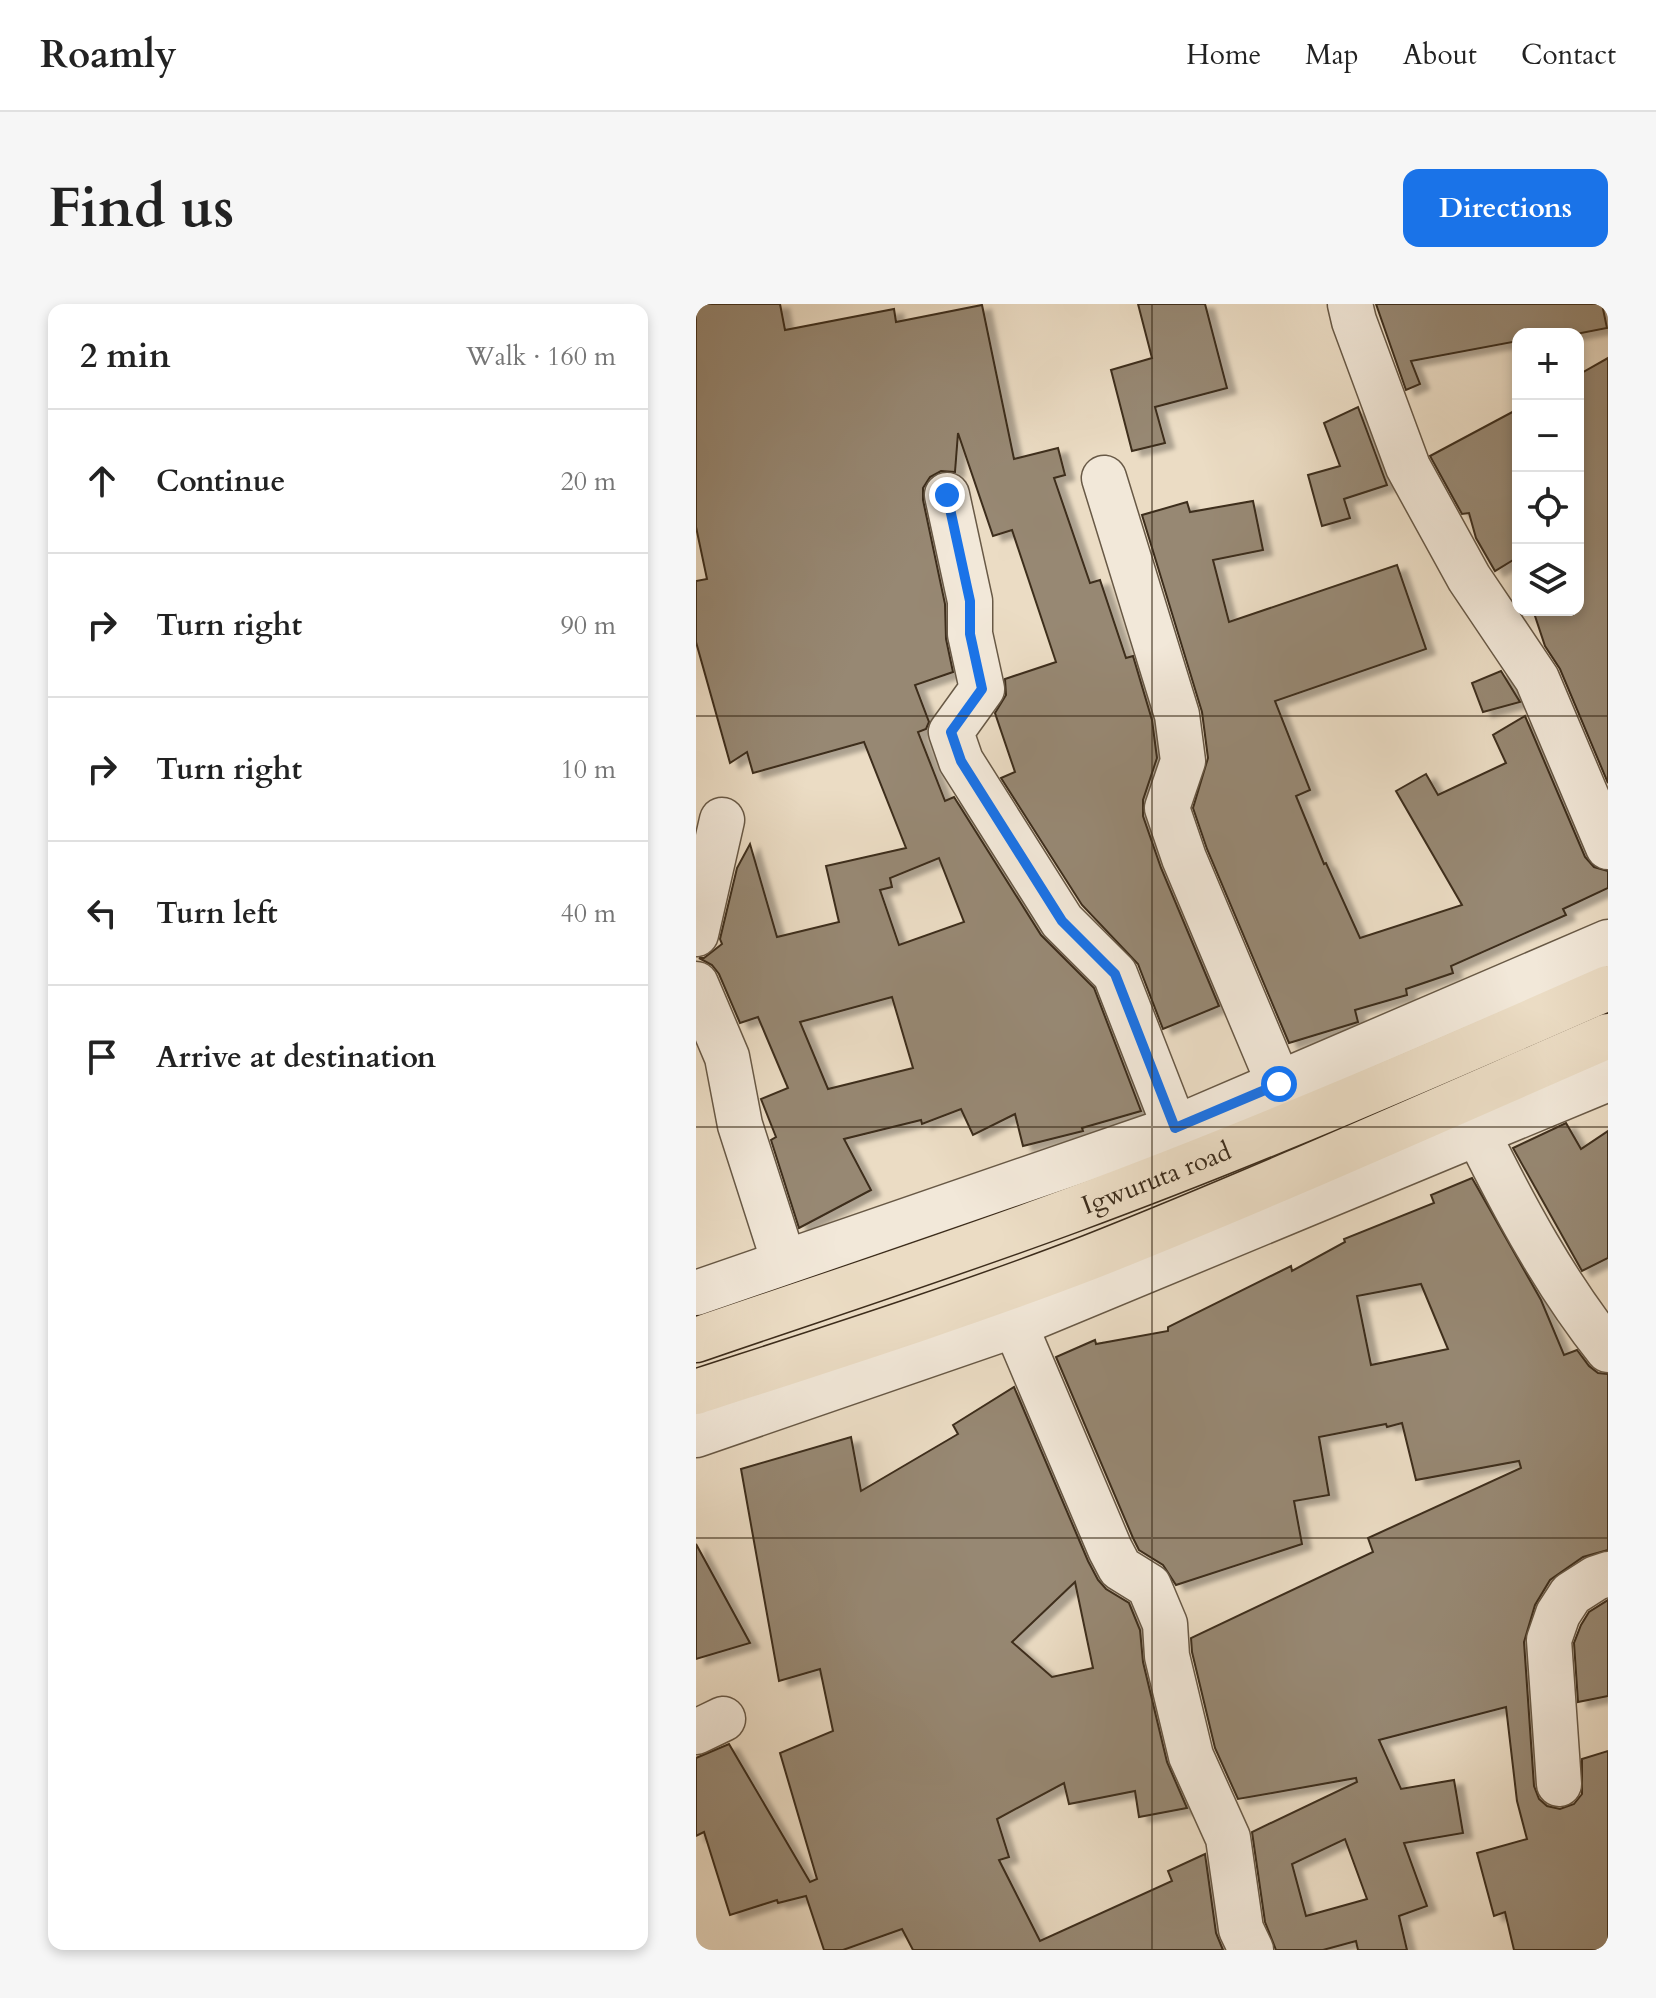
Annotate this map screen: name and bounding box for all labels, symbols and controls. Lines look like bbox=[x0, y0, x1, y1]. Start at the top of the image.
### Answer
text: Roamly bbox=[40, 29, 177, 81]
text: Home bbox=[1186, 36, 1261, 74]
text: Map bbox=[1305, 36, 1359, 74]
text: About bbox=[1403, 36, 1477, 74]
text: Contact bbox=[1521, 36, 1616, 74]
button: Directions bbox=[1403, 169, 1608, 247]
text: Find us bbox=[48, 171, 234, 246]
map controls bbox=[1512, 328, 1584, 616]
button: + bbox=[1512, 328, 1584, 400]
text: 2 min bbox=[80, 333, 171, 379]
text: Walk · 160 m bbox=[466, 339, 616, 374]
button: − bbox=[1512, 400, 1584, 472]
icon: ahead bbox=[80, 459, 124, 503]
text: Continue bbox=[156, 461, 285, 502]
text: 20 m bbox=[560, 464, 616, 499]
button: locate bbox=[1512, 472, 1584, 544]
route end bbox=[929, 477, 965, 513]
button: layers bbox=[1512, 544, 1584, 616]
icon: right bbox=[80, 603, 124, 647]
text: Turn right bbox=[156, 605, 302, 646]
text: 90 m bbox=[560, 608, 616, 643]
icon: right bbox=[80, 747, 124, 791]
text: Turn right bbox=[156, 749, 302, 790]
text: 10 m bbox=[560, 752, 616, 787]
icon: left bbox=[80, 891, 124, 935]
text: Turn left bbox=[156, 893, 278, 934]
text: 40 m bbox=[560, 896, 616, 931]
icon: arrive bbox=[80, 1035, 124, 1079]
text: Arrive at destination bbox=[156, 1037, 436, 1078]
route start bbox=[1261, 1066, 1297, 1102]
street label: Igwuruta road bbox=[1077, 1133, 1236, 1223]

